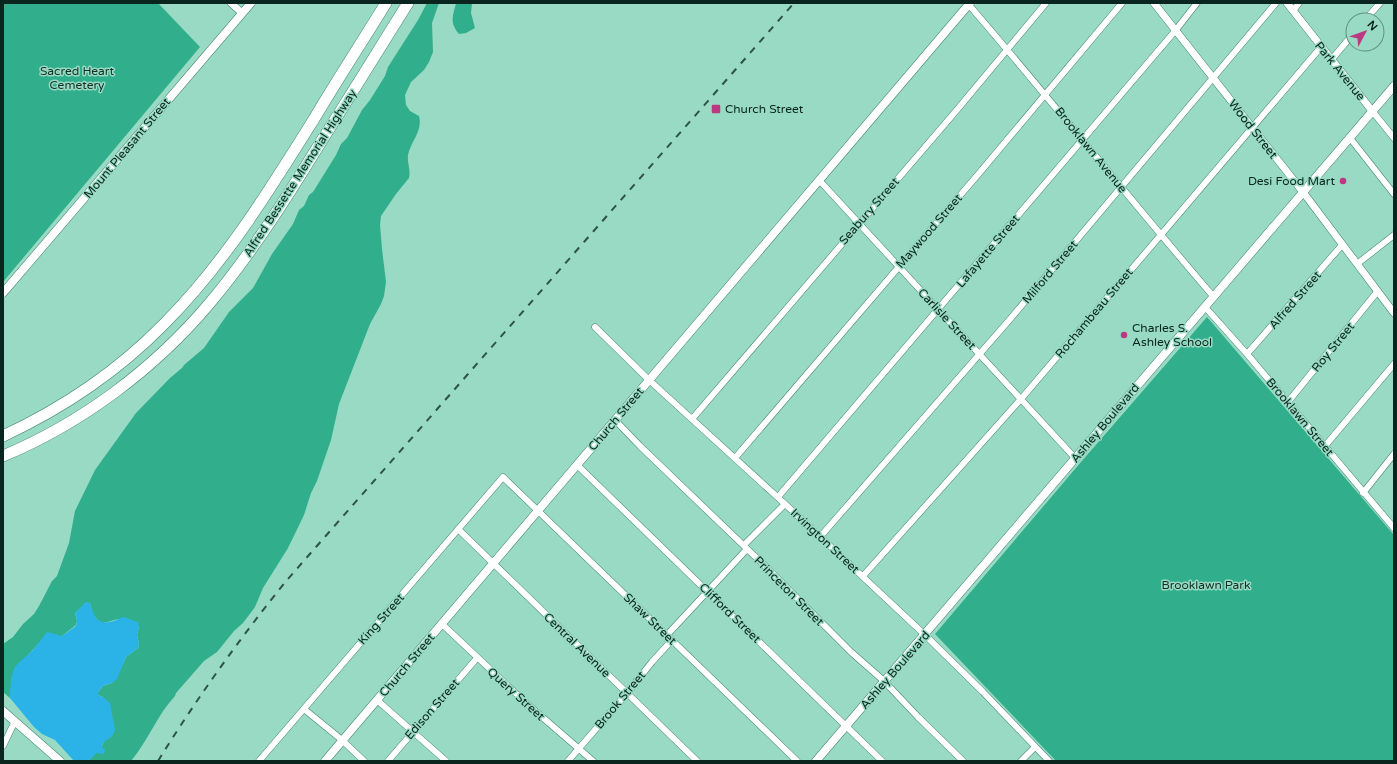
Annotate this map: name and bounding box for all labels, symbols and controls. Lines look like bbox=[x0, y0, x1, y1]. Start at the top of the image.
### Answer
north arrow bbox=[1345, 12, 1385, 52]
text: N bbox=[1364, 18, 1380, 33]
street label: Park Avenue bbox=[1312, 39, 1368, 103]
park label: Sacred Heart Cemetery bbox=[40, 64, 114, 92]
street label: Alfred Bessette Memorial Highway bbox=[241, 86, 360, 259]
street label: Mount Pleasant Street bbox=[81, 95, 173, 201]
street label: Wood Street bbox=[1226, 97, 1281, 162]
place label: Church Street bbox=[725, 102, 804, 116]
marker: Church Street bbox=[710, 103, 722, 115]
street label: Brooklawn Avenue bbox=[1052, 104, 1130, 196]
street label: Seabury Street bbox=[836, 174, 902, 247]
place label: Desi Food Mart bbox=[1248, 174, 1335, 188]
marker: Desi Food Mart bbox=[1338, 176, 1348, 186]
street label: Maywood Street bbox=[893, 191, 965, 271]
street label: Lafayette Street bbox=[953, 211, 1023, 290]
street label: Milford Street bbox=[1019, 237, 1081, 307]
street label: Rochambeau Street bbox=[1052, 265, 1136, 361]
street label: Alfred Street bbox=[1266, 268, 1324, 332]
street label: Carlisle Street bbox=[915, 285, 979, 353]
street label: Roy Street bbox=[1309, 319, 1357, 375]
place label: Charles S. Ashley School bbox=[1132, 321, 1212, 349]
marker: Charles S. Ashley School bbox=[1119, 330, 1129, 340]
street label: Brooklawn Street bbox=[1263, 375, 1337, 459]
street label: Ashley Boulevard bbox=[1068, 381, 1142, 465]
street label: Church Street bbox=[585, 384, 647, 454]
street label: Irvington Street bbox=[788, 506, 862, 577]
street label: Princeton Street bbox=[751, 553, 827, 629]
park label: Brooklawn Park bbox=[1162, 578, 1251, 592]
street label: Clifford Street bbox=[696, 580, 764, 646]
street label: King Street bbox=[355, 590, 407, 647]
street label: Shaw Street bbox=[621, 590, 680, 648]
street label: Central Avenue bbox=[541, 610, 613, 680]
street label: Ashley Boulevard bbox=[857, 628, 933, 712]
street label: Church Street bbox=[376, 630, 438, 700]
street label: Query Street bbox=[484, 665, 548, 724]
street label: Brook Street bbox=[592, 668, 649, 732]
street label: Edison Street bbox=[402, 675, 462, 742]

